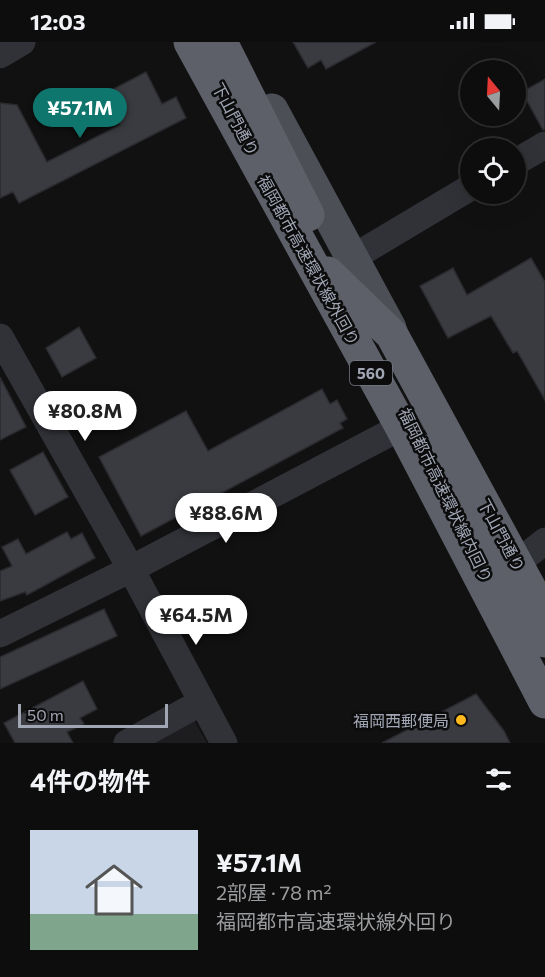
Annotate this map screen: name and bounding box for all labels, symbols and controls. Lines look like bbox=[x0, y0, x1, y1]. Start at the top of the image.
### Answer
text: 12:03 bbox=[30, 8, 86, 35]
north arrow bbox=[460, 60, 526, 126]
map controls bbox=[460, 60, 526, 204]
street label: 下山門通り bbox=[209, 79, 263, 159]
pin: ¥57.1M bbox=[31, 88, 129, 139]
text: ¥57.1M bbox=[47, 95, 113, 119]
button: locate bbox=[460, 138, 526, 204]
street label: 福岡都市高速環状線外回り bbox=[254, 171, 364, 349]
road number: 560 bbox=[350, 361, 392, 385]
pin: ¥80.8M bbox=[36, 391, 134, 442]
text: ¥80.8M bbox=[48, 398, 122, 422]
street label: 福岡都市高速環状線内回り bbox=[395, 405, 497, 585]
pin: ¥88.6M bbox=[177, 493, 275, 544]
street label: 下山門通り bbox=[475, 495, 529, 575]
text: ¥88.6M bbox=[189, 500, 263, 524]
pin: ¥64.5M bbox=[147, 595, 245, 646]
text: ¥64.5M bbox=[159, 602, 233, 626]
scale bar bbox=[18, 701, 168, 728]
text: 50 m bbox=[27, 705, 64, 724]
place label: 福岡西郵便局 bbox=[353, 711, 449, 730]
marker: 福岡西郵便局 bbox=[454, 713, 468, 727]
icon: filters bbox=[482, 763, 515, 796]
text: 4件の物件 bbox=[30, 765, 150, 796]
text: ¥57.1M bbox=[216, 846, 302, 877]
icon: home bbox=[78, 854, 150, 926]
text: 2部屋 · 78 m² bbox=[216, 880, 331, 904]
text: 福岡都市高速環状線外回り bbox=[216, 909, 456, 933]

